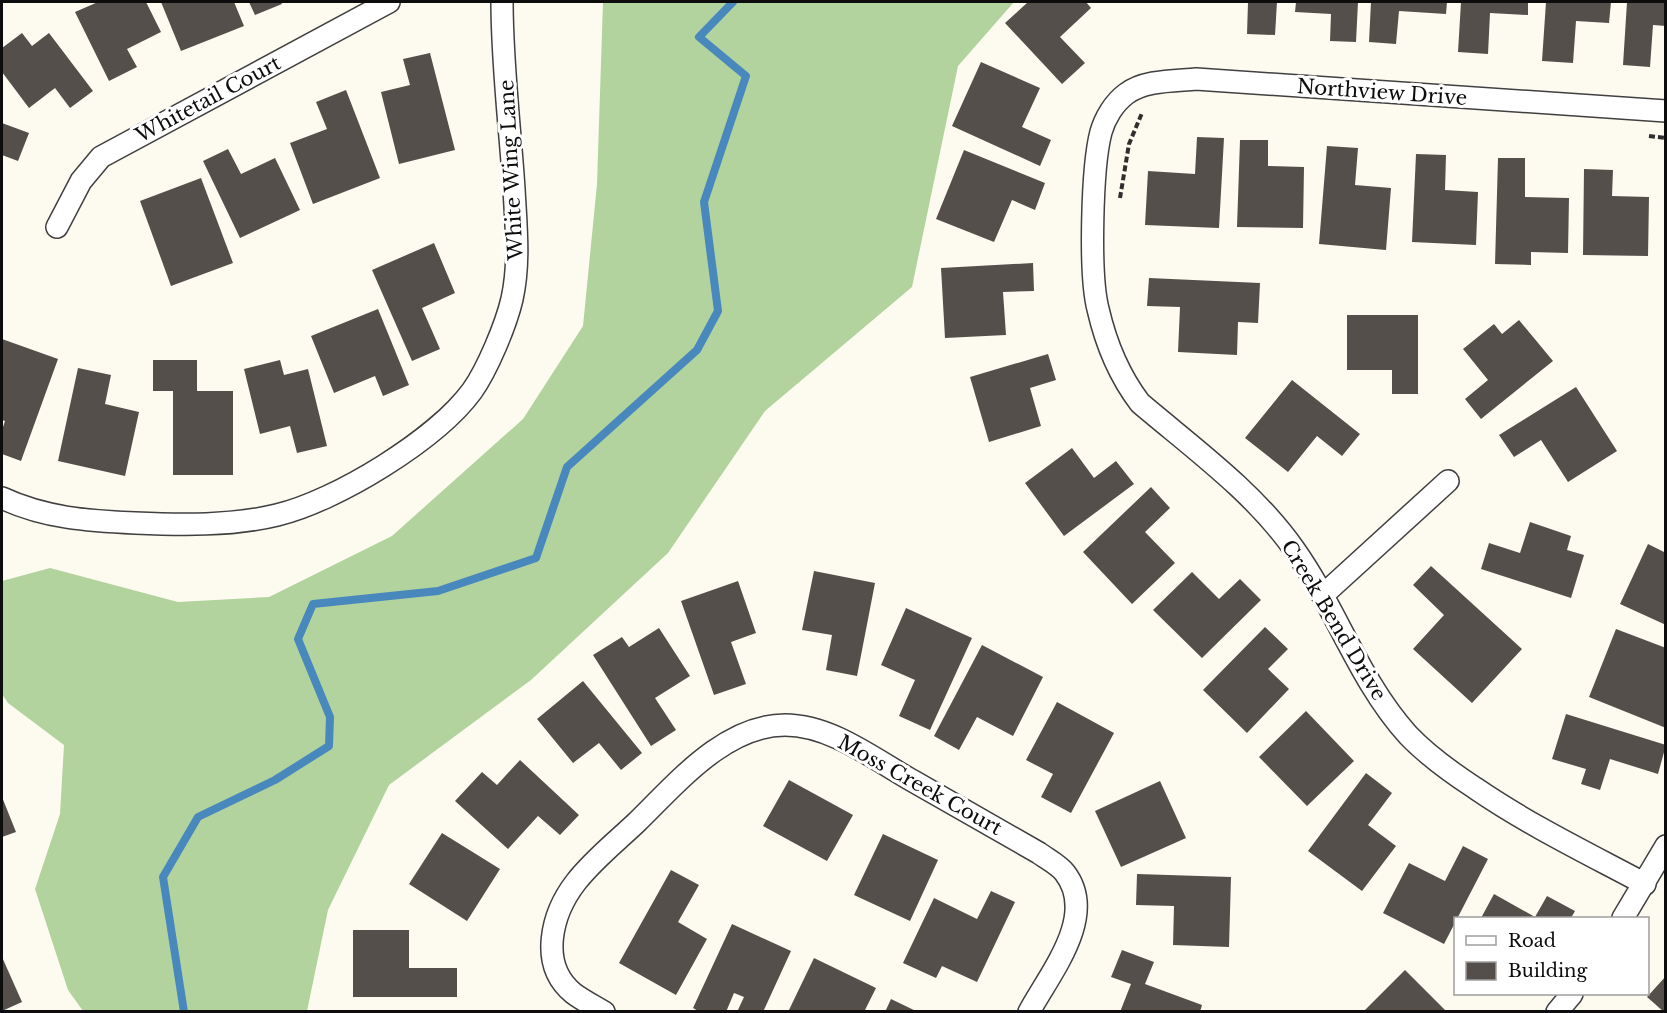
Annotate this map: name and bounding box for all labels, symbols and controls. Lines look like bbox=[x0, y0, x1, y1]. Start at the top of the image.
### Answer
street label: Whitetail Court bbox=[130, 50, 285, 148]
street label: Northview Drive bbox=[1296, 74, 1468, 110]
street label: White Wing Lane bbox=[494, 79, 528, 262]
street label: Creek Bend Drive bbox=[1277, 535, 1391, 705]
street label: Moss Creek Court bbox=[834, 730, 1007, 840]
legend bbox=[1454, 917, 1649, 995]
text: Road bbox=[1508, 930, 1556, 952]
text: Building bbox=[1508, 960, 1587, 982]

